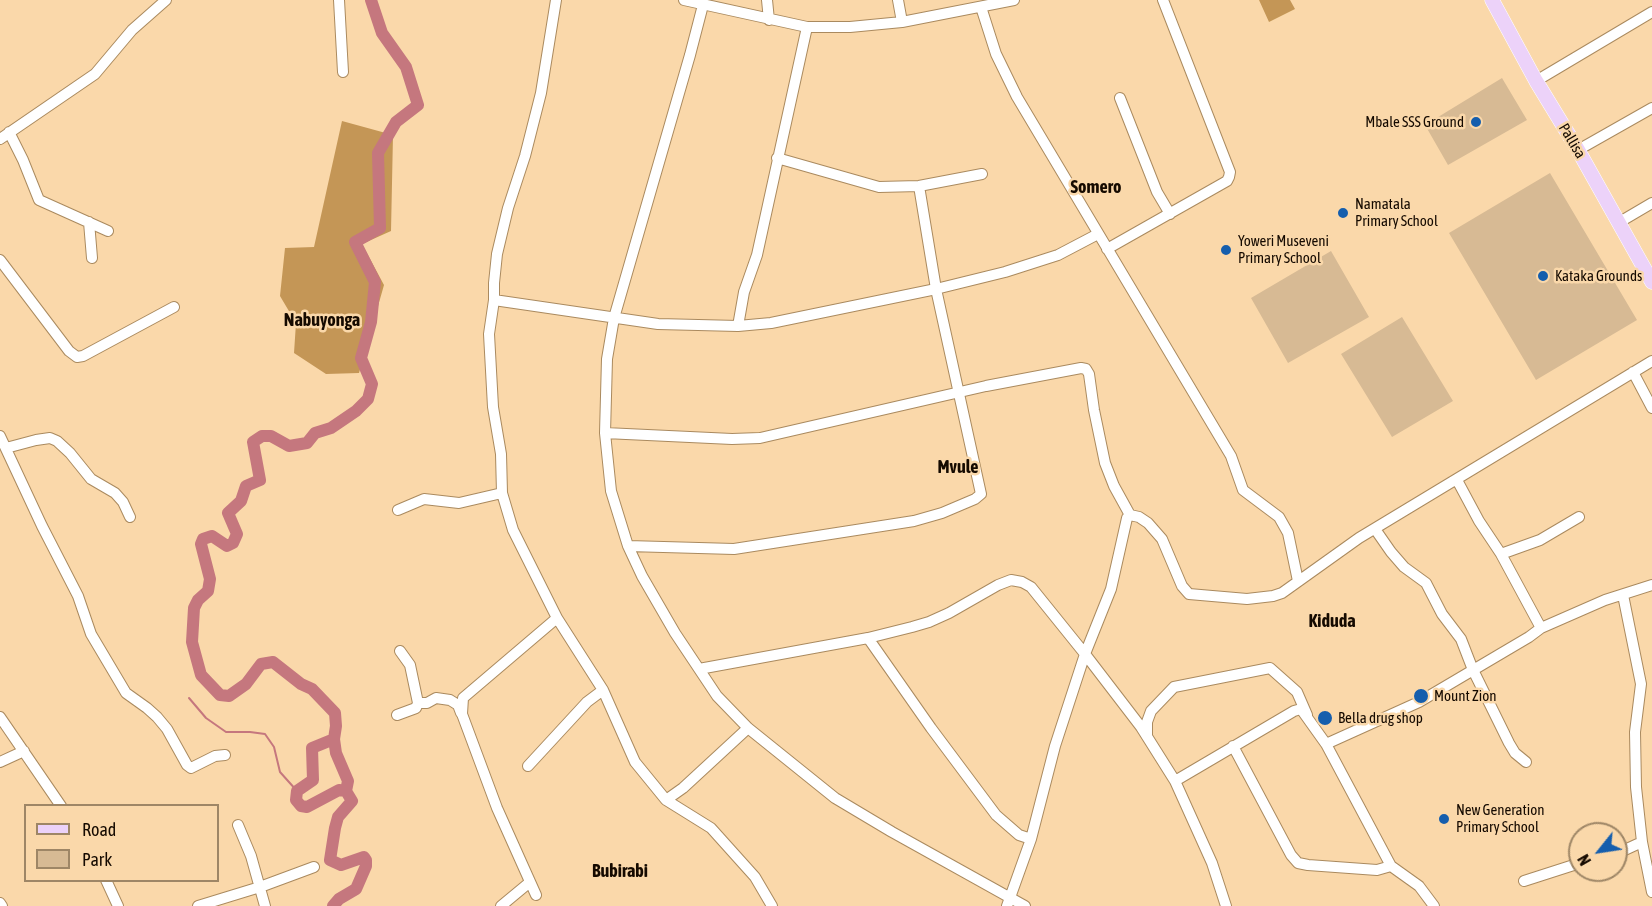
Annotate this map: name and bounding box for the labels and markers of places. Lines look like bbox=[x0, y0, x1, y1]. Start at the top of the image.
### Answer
place label: Mbale SSS Ground bbox=[1365, 113, 1464, 131]
marker: Mbale SSS Ground bbox=[1469, 115, 1483, 129]
place label: Namatala Primary School bbox=[1355, 195, 1438, 230]
marker: Namatala Primary School bbox=[1336, 206, 1350, 220]
place label: Yoweri Museveni Primary School bbox=[1238, 232, 1329, 267]
marker: Yoweri Museveni Primary School bbox=[1219, 243, 1233, 257]
place label: Kataka Grounds bbox=[1555, 267, 1642, 285]
marker: Kataka Grounds bbox=[1536, 269, 1550, 283]
marker: Mount Zion bbox=[1412, 687, 1430, 705]
place label: Mount Zion bbox=[1434, 687, 1497, 705]
marker: Bella drug shop bbox=[1316, 709, 1334, 727]
place label: Bella drug shop bbox=[1338, 709, 1423, 727]
place label: New Generation Primary School bbox=[1456, 801, 1545, 836]
marker: New Generation Primary School bbox=[1437, 812, 1451, 826]

